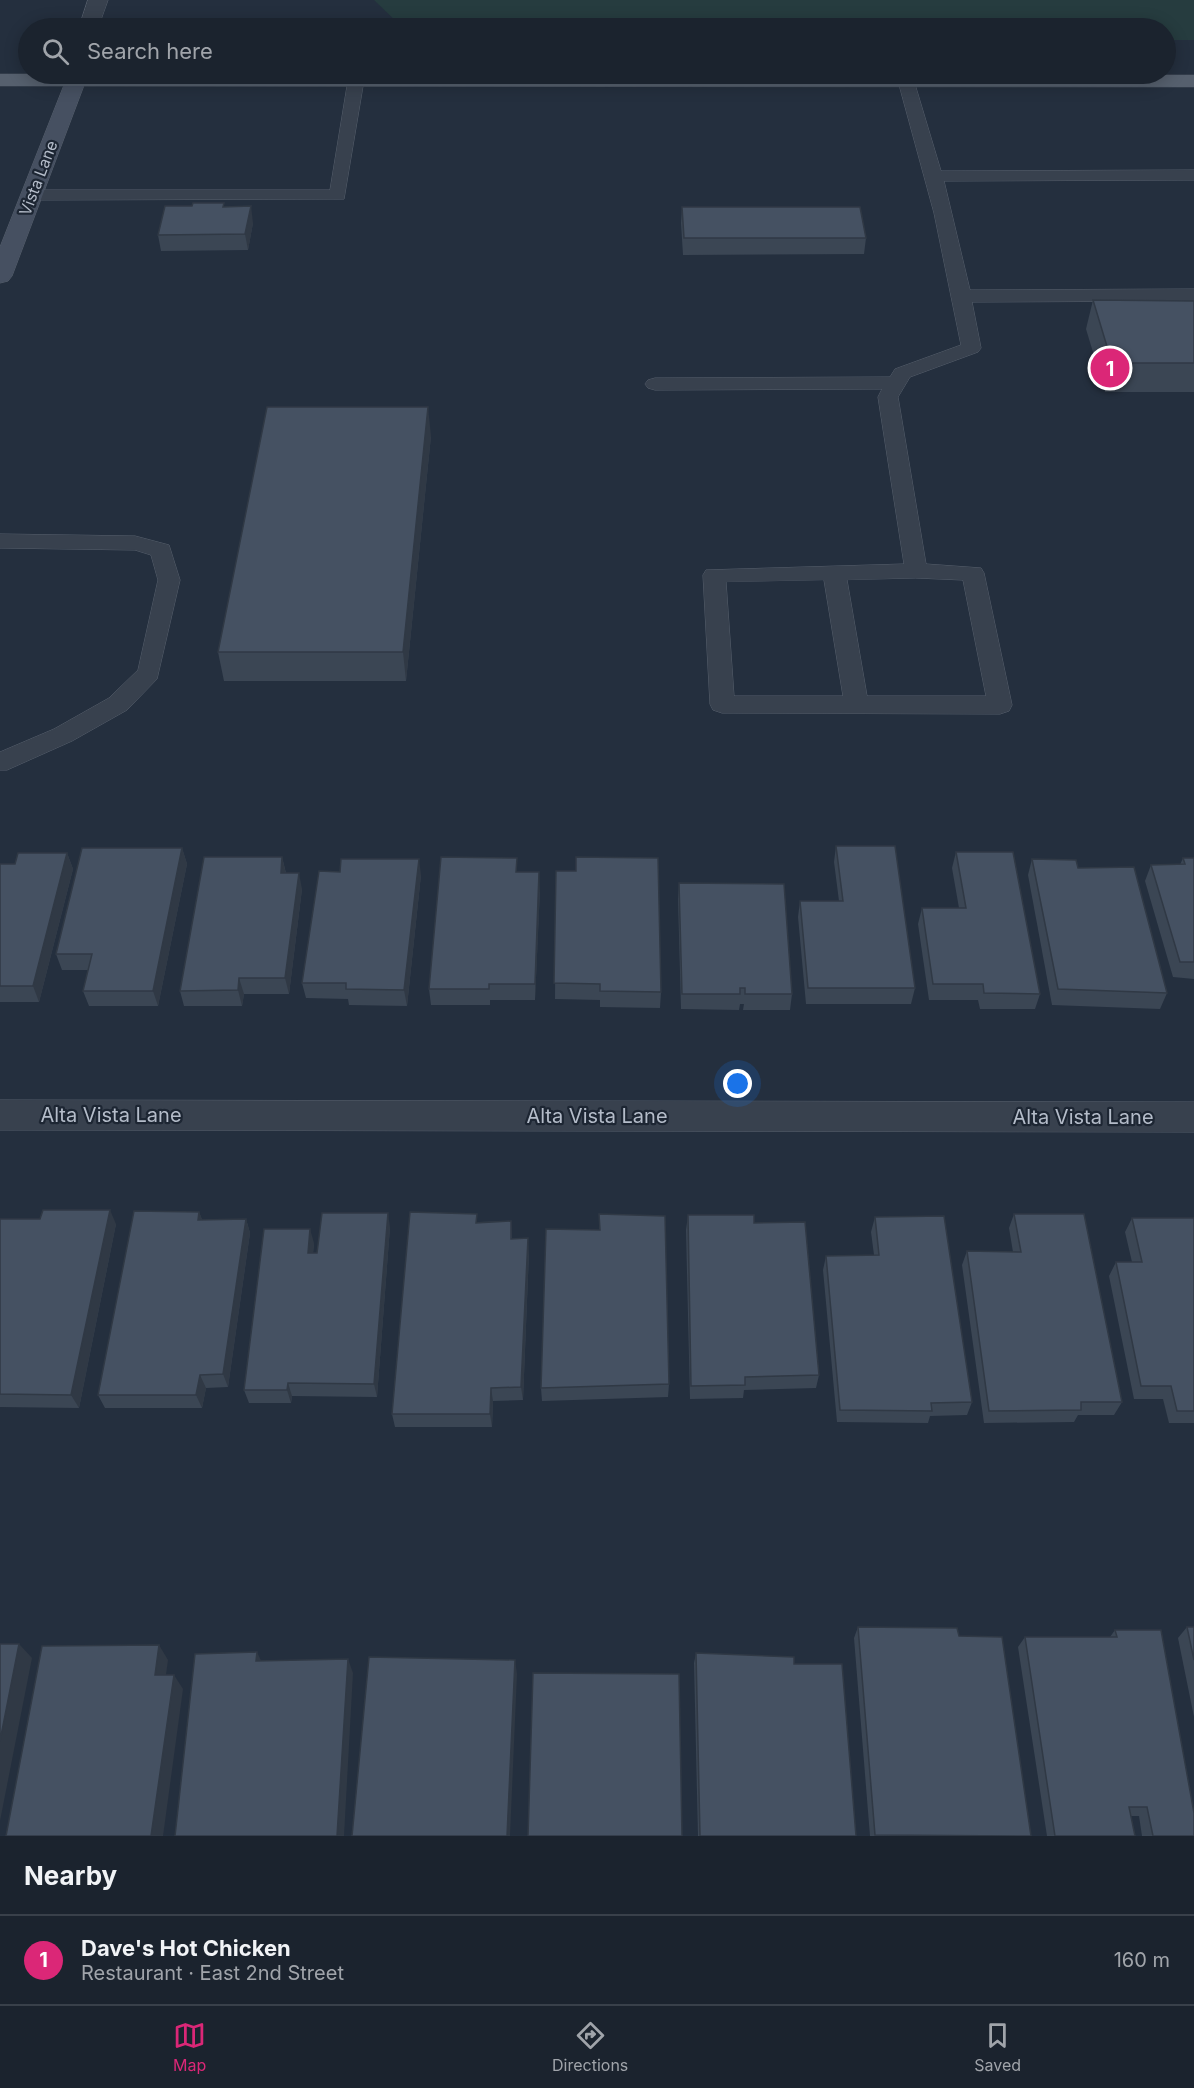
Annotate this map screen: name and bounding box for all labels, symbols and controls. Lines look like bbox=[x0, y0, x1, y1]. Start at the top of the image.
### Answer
search box bbox=[18, 18, 1176, 84]
icon: search bbox=[39, 35, 72, 68]
text: Search here bbox=[87, 38, 213, 64]
street label: Vista Lane bbox=[15, 138, 61, 218]
pin: 1 bbox=[1090, 346, 1130, 391]
your location bbox=[723, 1069, 752, 1098]
street label: Alta Vista Lane bbox=[40, 1103, 182, 1127]
street label: Alta Vista Lane bbox=[526, 1104, 668, 1128]
street label: Alta Vista Lane bbox=[1012, 1105, 1154, 1129]
text: Nearby bbox=[24, 1860, 117, 1891]
text: Dave's Hot Chicken bbox=[81, 1935, 291, 1961]
text: 1 bbox=[39, 1948, 48, 1972]
text: 160 m bbox=[1114, 1948, 1170, 1972]
text: Restaurant · East 2nd Street bbox=[81, 1961, 344, 1985]
tab: Map bbox=[173, 2019, 206, 2075]
tab: Directions bbox=[552, 2019, 628, 2075]
tab: Saved bbox=[974, 2019, 1021, 2075]

